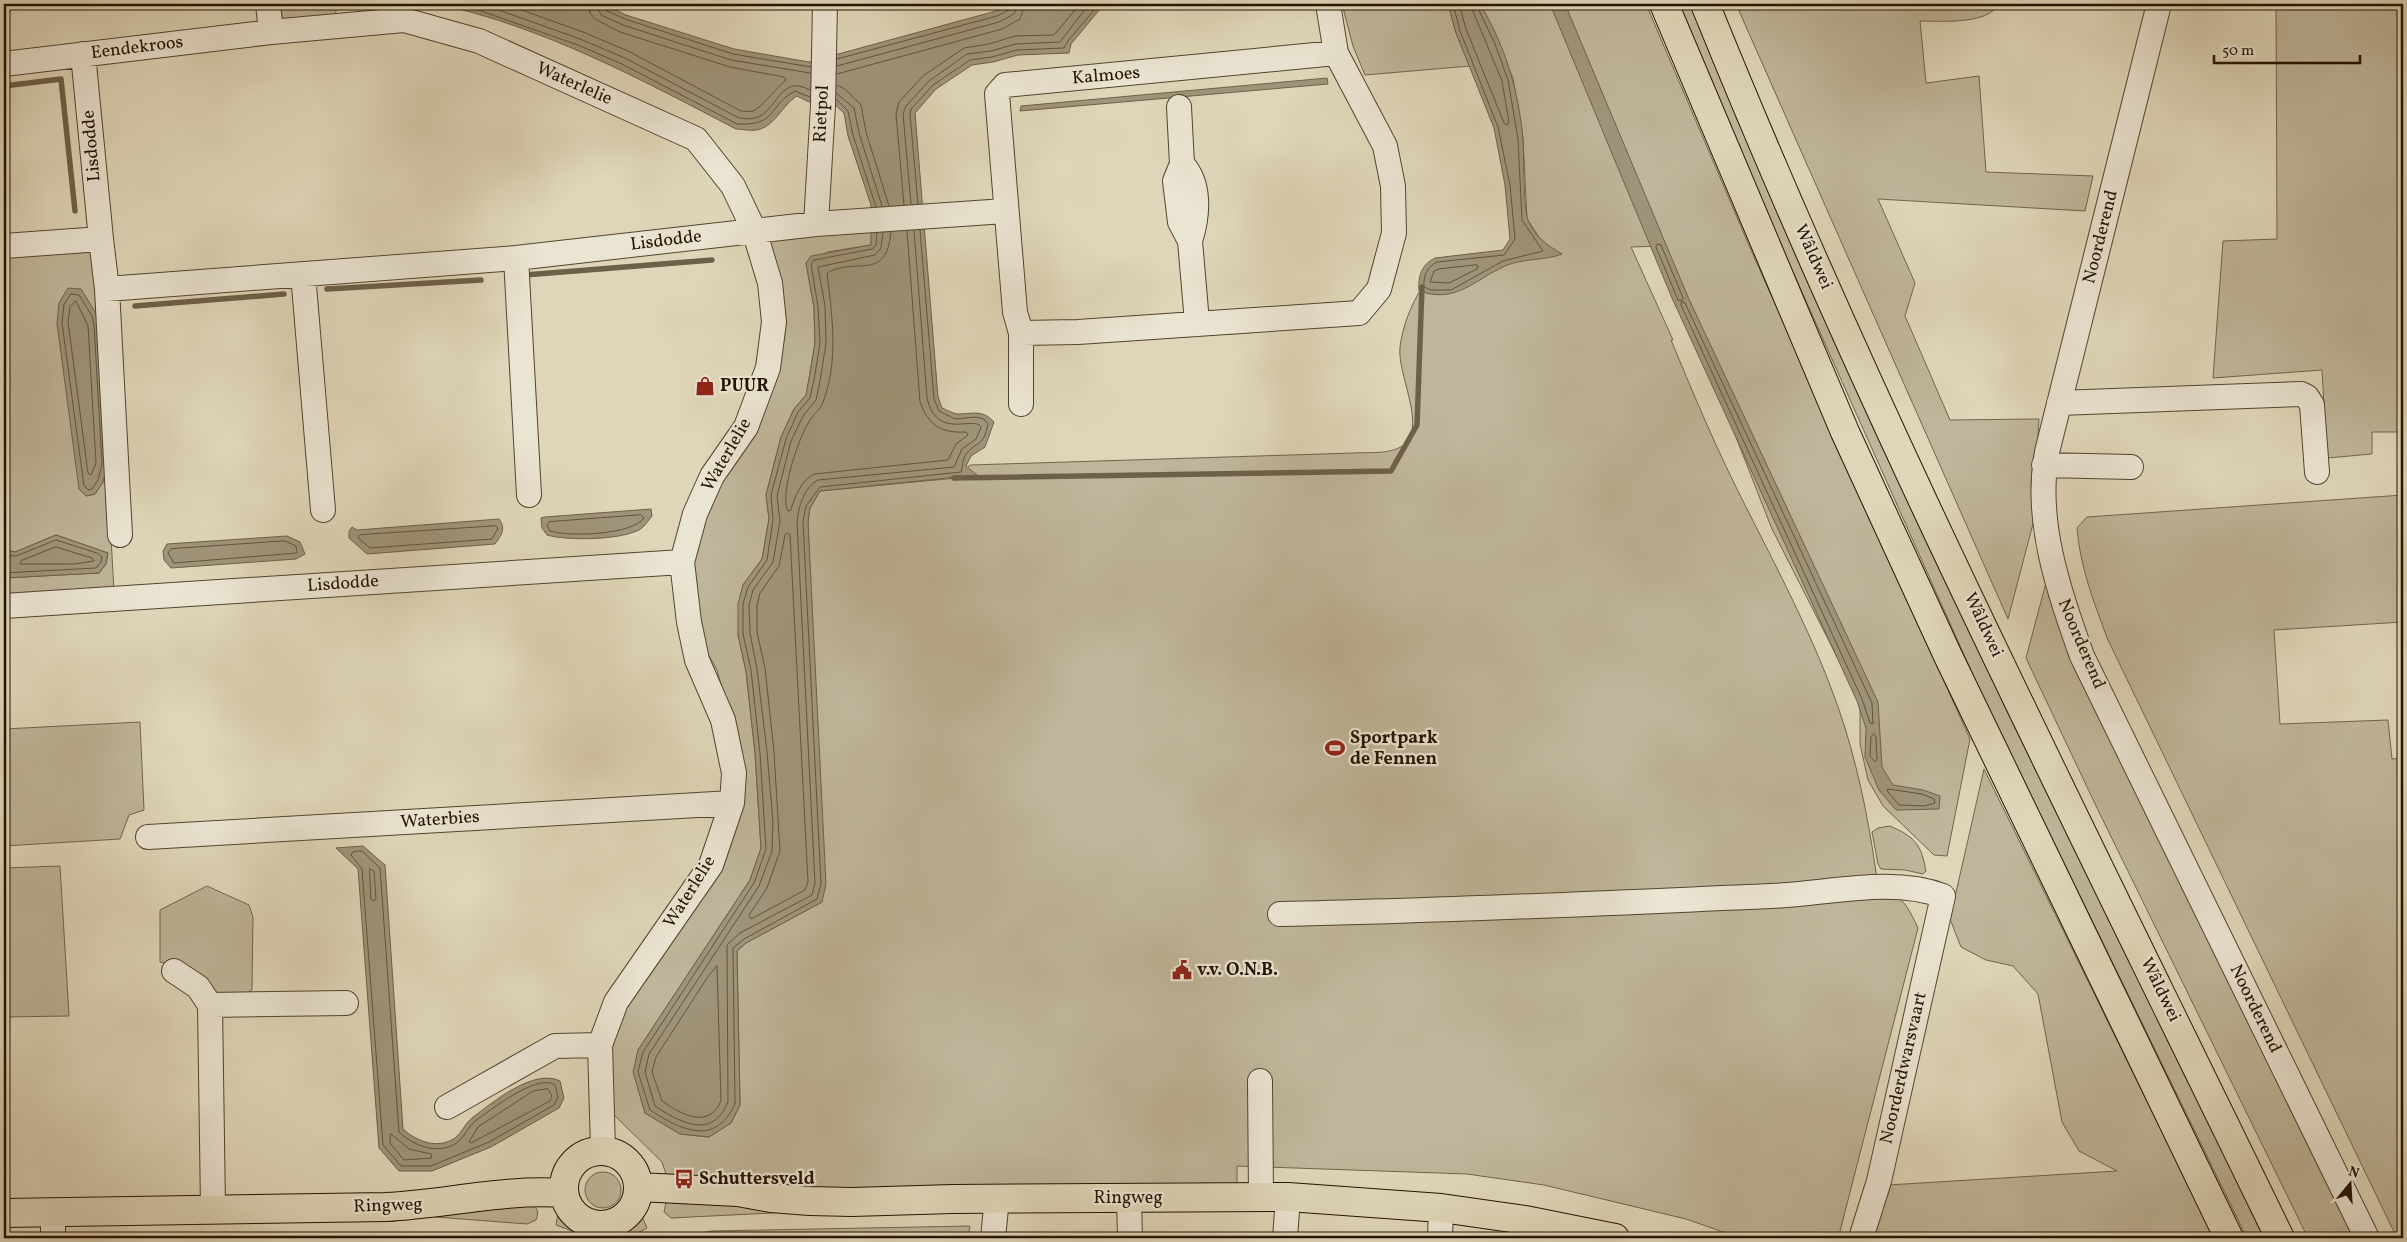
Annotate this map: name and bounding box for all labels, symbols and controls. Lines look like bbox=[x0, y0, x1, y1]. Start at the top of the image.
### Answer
street label: Eendekroos bbox=[89, 30, 185, 66]
scale bar bbox=[2214, 32, 2361, 64]
text: 50 m bbox=[2222, 41, 2254, 62]
street label: Waterlelie bbox=[532, 56, 616, 112]
street label: Kalmoes bbox=[1071, 61, 1141, 91]
street label: Rietpol bbox=[808, 85, 836, 143]
street label: Lisdodde bbox=[76, 109, 108, 183]
street label: Noorderend bbox=[2077, 188, 2125, 286]
street label: Wâldwei bbox=[1788, 220, 1838, 294]
street label: Lisdodde bbox=[629, 224, 703, 258]
place label: PUUR bbox=[720, 374, 769, 399]
shop icon: PUUR bbox=[694, 375, 716, 397]
street label: Waterlelie bbox=[696, 414, 758, 496]
street label: Lisdodde bbox=[306, 569, 380, 599]
street label: Wâldwei bbox=[1957, 588, 2009, 662]
street label: Noorderend bbox=[2051, 595, 2111, 693]
place label: Sportpark de Fennen bbox=[1350, 726, 1438, 772]
sports icon: Sportpark de Fennen bbox=[1324, 737, 1346, 759]
street label: Waterbies bbox=[400, 805, 480, 835]
street label: Waterlelie bbox=[658, 851, 722, 933]
street label: Wâldwei bbox=[2134, 954, 2186, 1026]
place label: v.v. O.N.B. bbox=[1197, 958, 1278, 983]
public building icon: v.v. O.N.B. bbox=[1171, 959, 1193, 981]
street label: Noorderend bbox=[2223, 961, 2287, 1057]
street label: Noorderdwarsvaart bbox=[1874, 989, 1934, 1147]
north arrow bbox=[2324, 1160, 2374, 1210]
text: N bbox=[2346, 1162, 2361, 1184]
place label: Schuttersveld bbox=[699, 1167, 815, 1192]
bus stop icon: Schuttersveld bbox=[673, 1168, 695, 1190]
street label: Ringweg bbox=[1093, 1186, 1163, 1211]
street label: Ringweg bbox=[353, 1192, 423, 1220]

